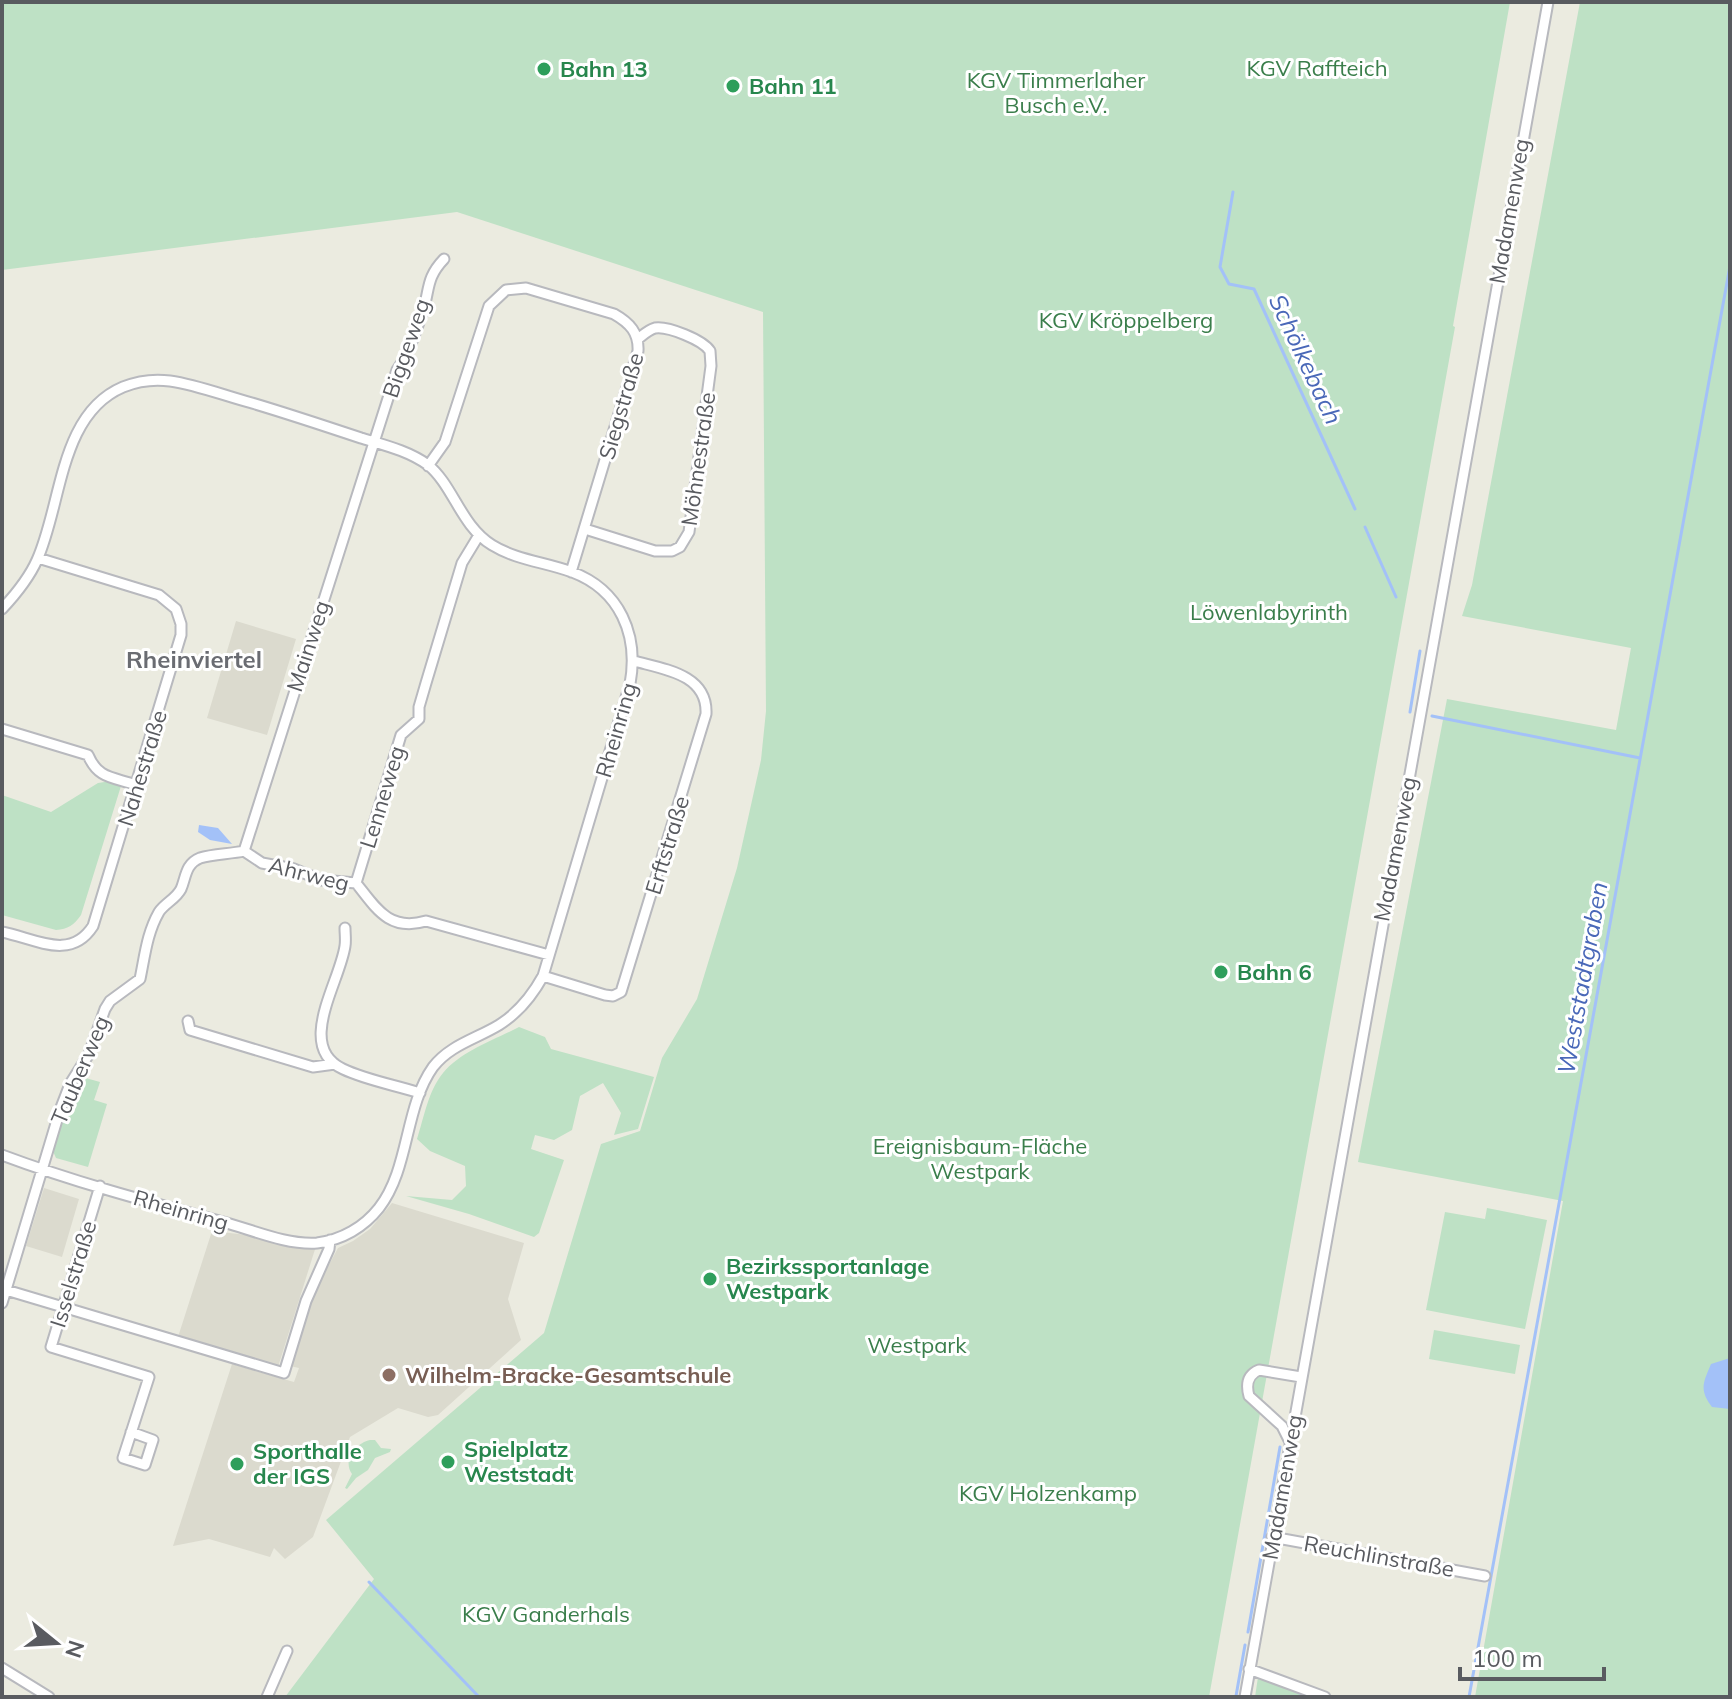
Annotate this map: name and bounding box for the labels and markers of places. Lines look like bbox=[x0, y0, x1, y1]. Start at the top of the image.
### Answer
place label: Bahn 13 bbox=[560, 55, 648, 83]
marker: Bahn 13 bbox=[535, 60, 553, 78]
place label: Bahn 11 bbox=[749, 72, 837, 100]
marker: Bahn 11 bbox=[724, 77, 742, 95]
place label: Bahn 6 bbox=[1237, 958, 1312, 986]
marker: Bahn 6 bbox=[1212, 963, 1230, 981]
place label: Bezirkssportanlage Westpark bbox=[726, 1252, 929, 1305]
marker: Bezirkssportanlage Westpark bbox=[701, 1270, 719, 1288]
place label: Wilhelm-Bracke-Gesamtschule bbox=[405, 1361, 731, 1389]
marker: Wilhelm-Bracke-Gesamtschule bbox=[380, 1366, 398, 1384]
place label: Spielplatz Weststadt bbox=[464, 1435, 573, 1488]
place label: Sporthalle der IGS bbox=[253, 1437, 362, 1490]
marker: Spielplatz Weststadt bbox=[439, 1453, 457, 1471]
marker: Sporthalle der IGS bbox=[228, 1455, 246, 1473]

